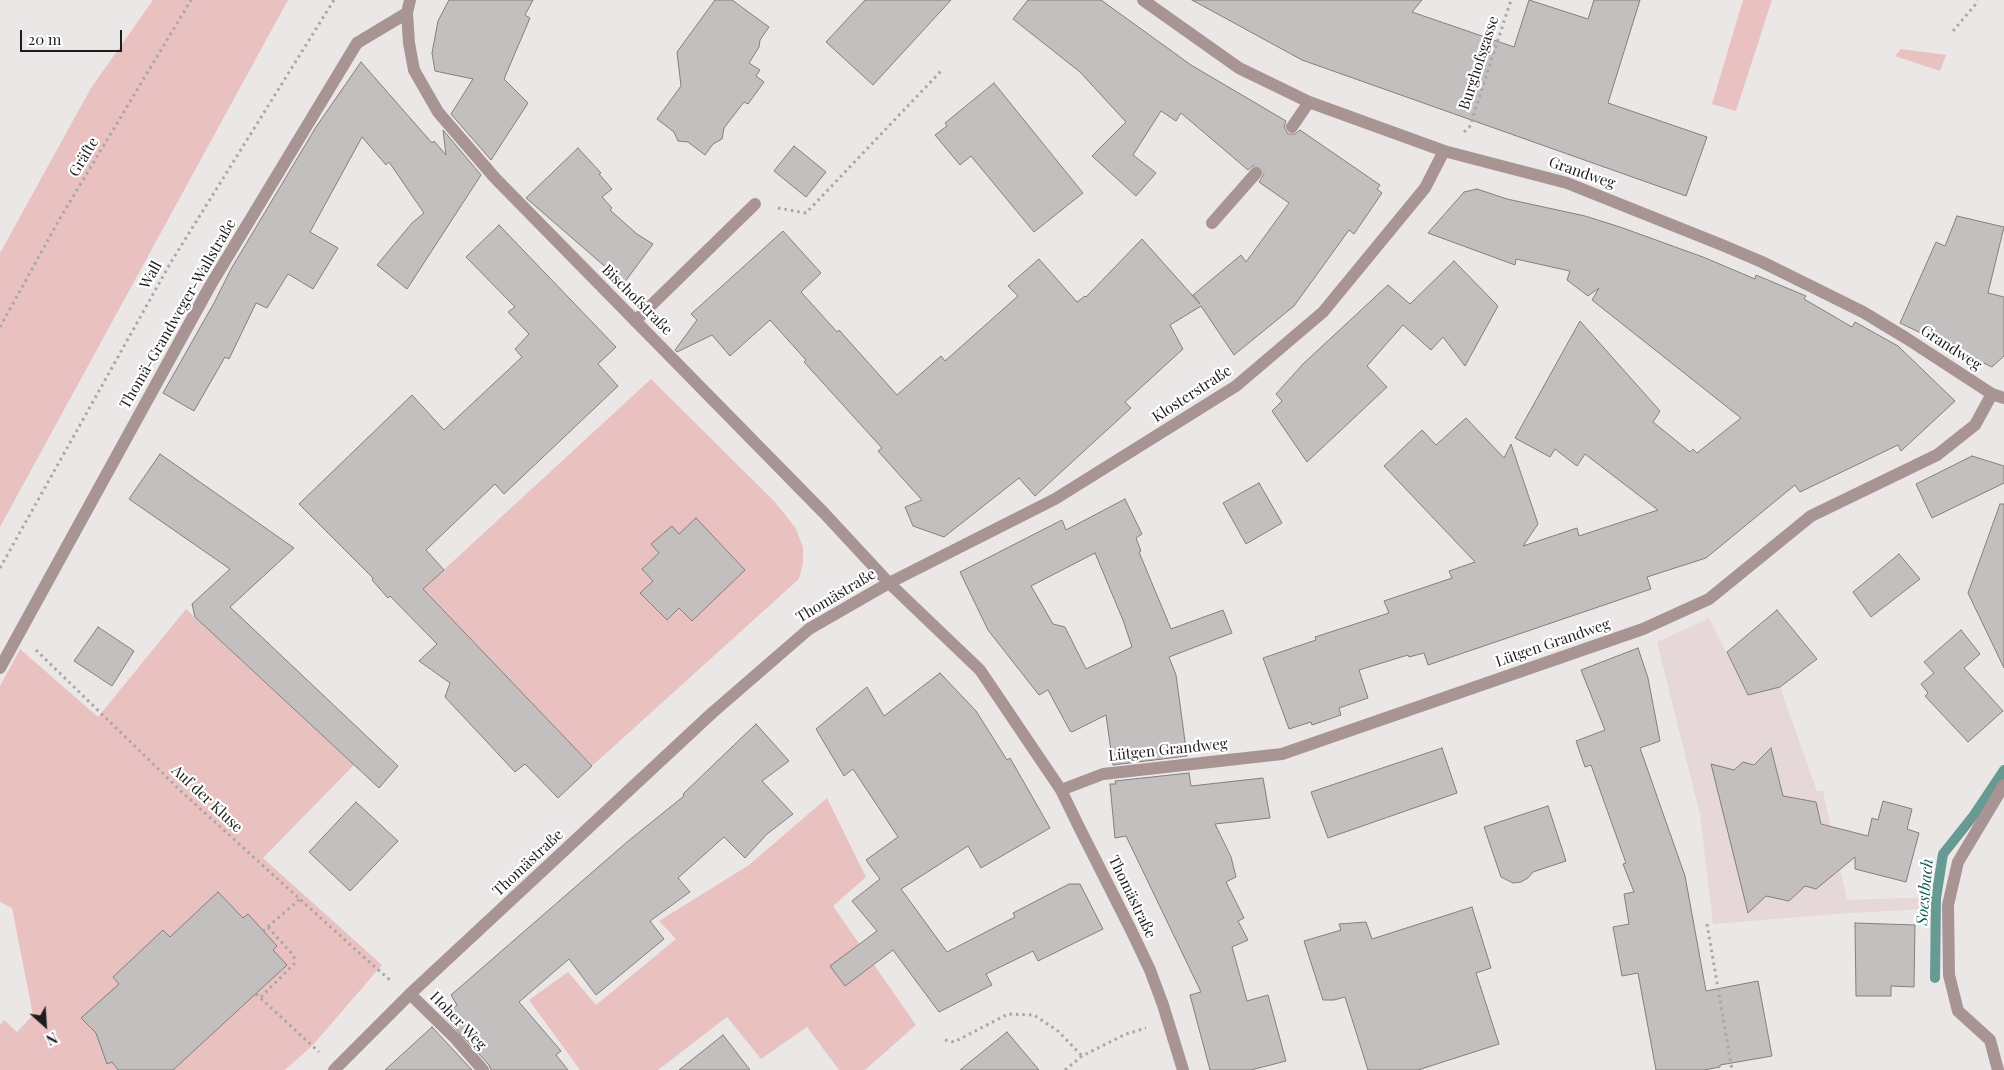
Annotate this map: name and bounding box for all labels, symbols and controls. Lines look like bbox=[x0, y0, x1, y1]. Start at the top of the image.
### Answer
street label: Burghofsgasse bbox=[1455, 14, 1503, 112]
scale bar bbox=[22, 20, 125, 52]
text: 20 m bbox=[28, 29, 61, 49]
street label: Gräfte bbox=[65, 134, 103, 180]
street label: Grandweg bbox=[1546, 153, 1618, 193]
street label: Thomä-Grandweger-Wallstraße bbox=[116, 216, 240, 412]
street label: Wall bbox=[136, 258, 166, 292]
street label: Bischofstraße bbox=[598, 261, 676, 339]
street label: Grandweg bbox=[1917, 322, 1985, 374]
street label: Klosterstraße bbox=[1149, 362, 1235, 426]
street label: Thomästraße bbox=[793, 565, 879, 627]
street label: Lütgen Grandweg bbox=[1493, 615, 1613, 671]
street label: Lütgen Grandweg bbox=[1107, 735, 1229, 765]
street label: Auf der Kluse bbox=[168, 762, 246, 836]
street label: Thomästraße bbox=[489, 826, 567, 900]
street label: Thomästraße bbox=[1104, 853, 1160, 941]
water label: Soestbach bbox=[1913, 858, 1937, 926]
street label: Hoher Weg bbox=[426, 988, 490, 1054]
north arrow bbox=[20, 1000, 70, 1050]
text: N bbox=[43, 1028, 61, 1050]

